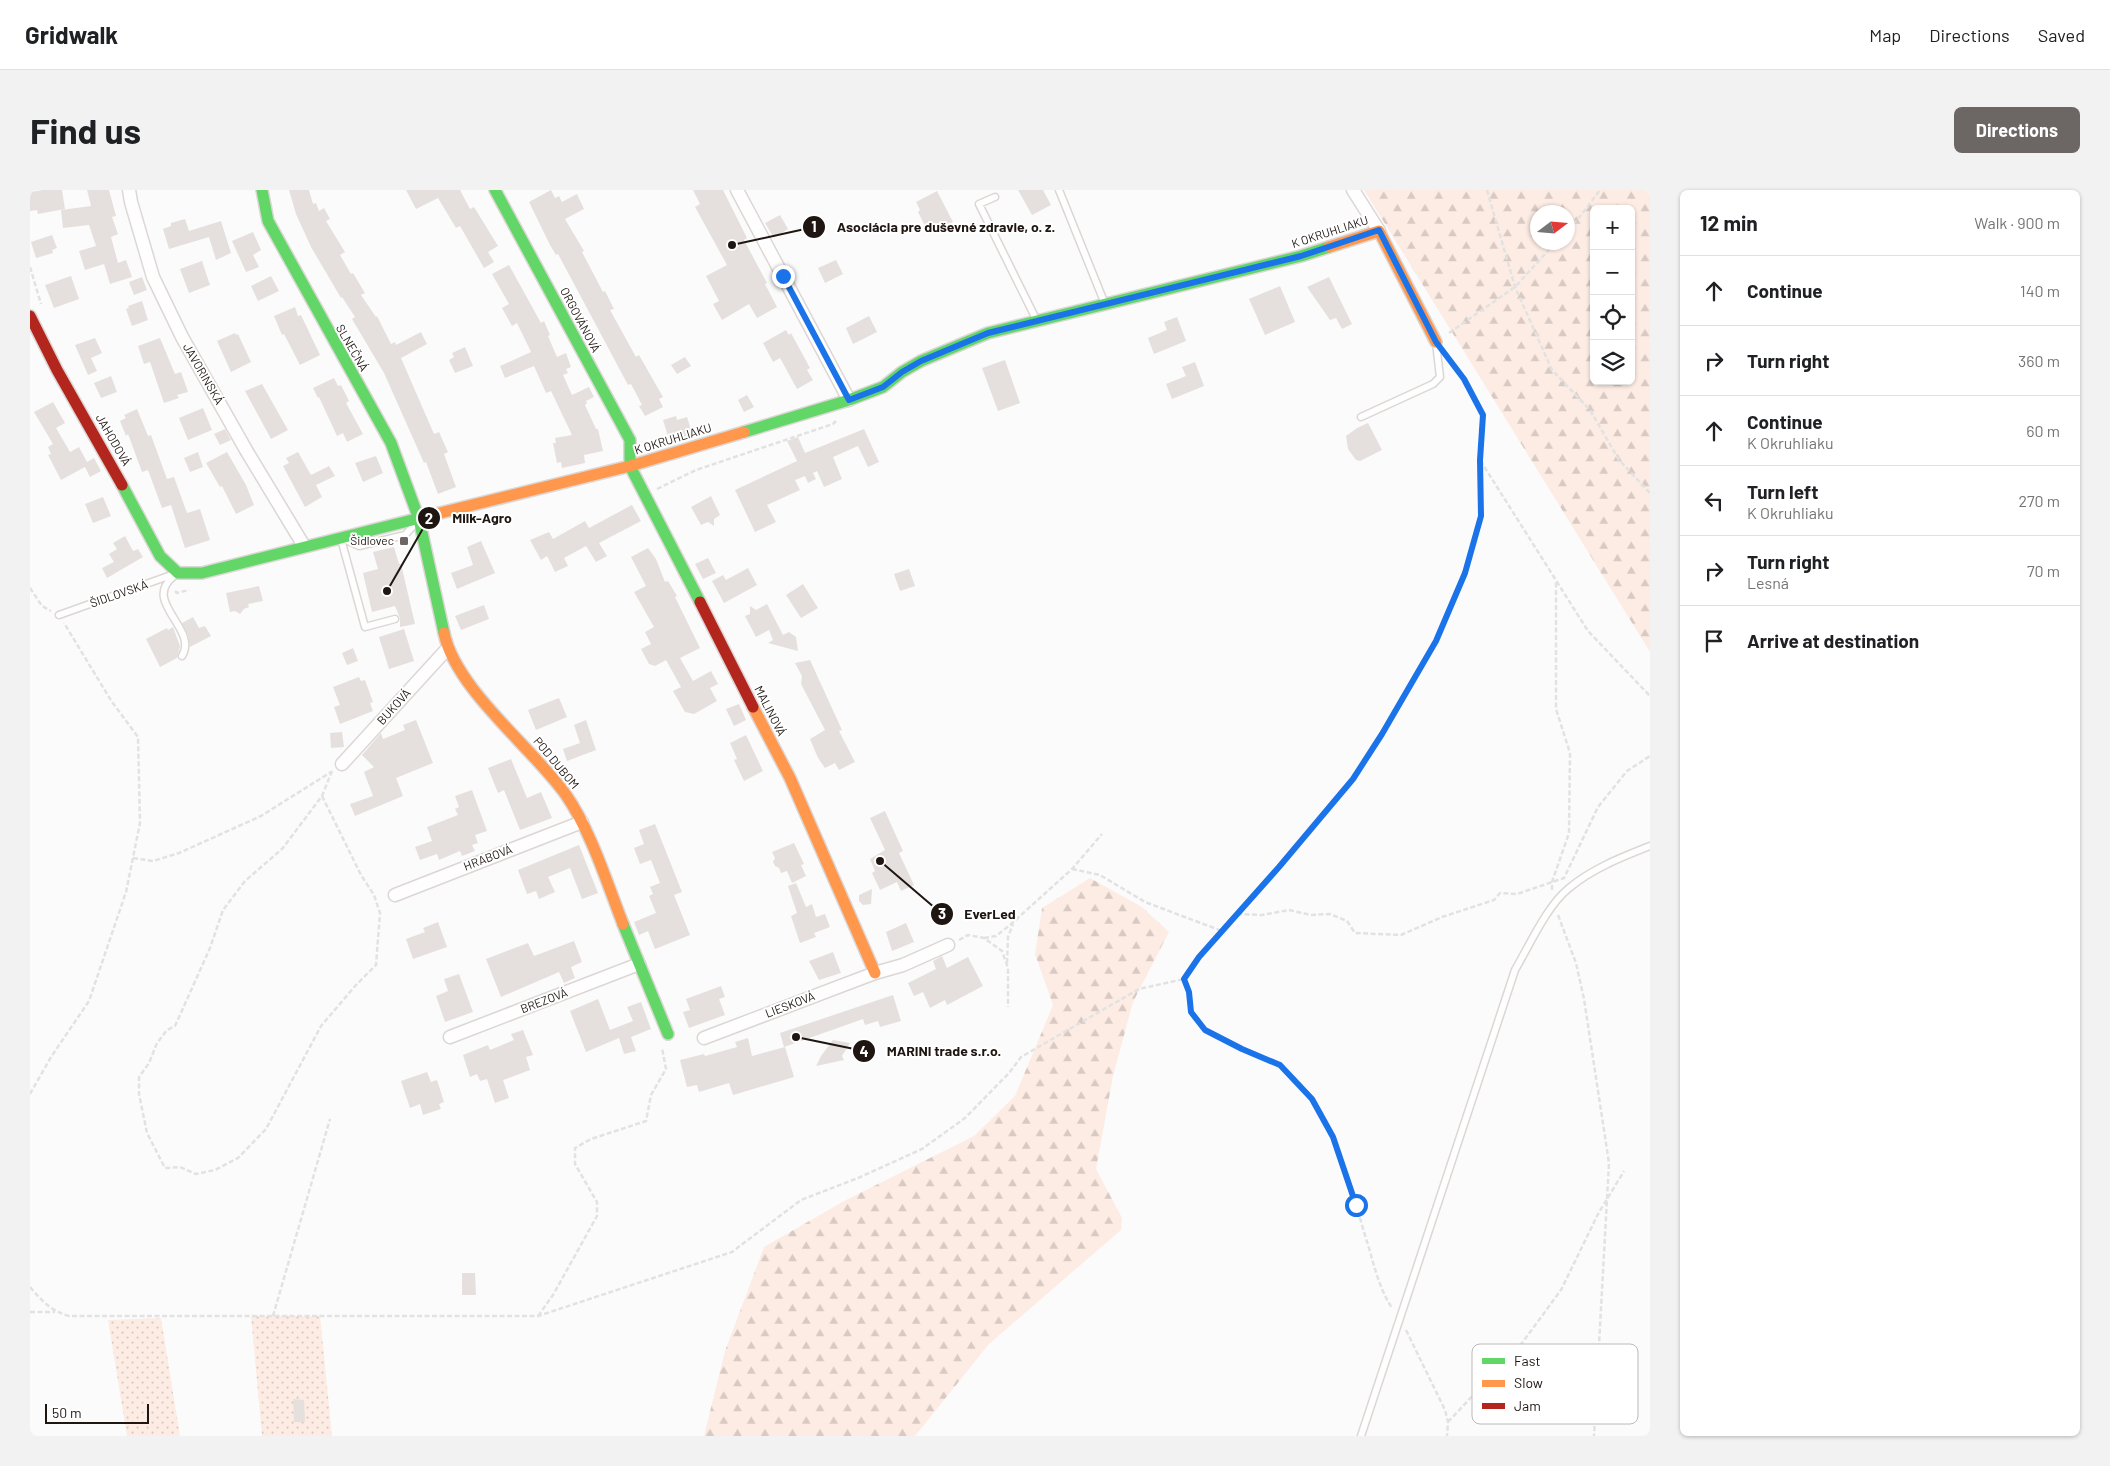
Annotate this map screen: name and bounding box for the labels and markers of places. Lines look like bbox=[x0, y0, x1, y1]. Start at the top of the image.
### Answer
callout: Asociácia pre duševné zdravie, o. z. bbox=[802, 212, 1065, 241]
callout: Milk-Agro bbox=[417, 504, 521, 533]
place label: Šidlovec bbox=[350, 533, 394, 547]
marker: Šidlovec bbox=[398, 535, 410, 547]
callout: EverLed bbox=[929, 900, 1026, 929]
callout: MARINI trade s.r.o. bbox=[852, 1037, 1011, 1066]

